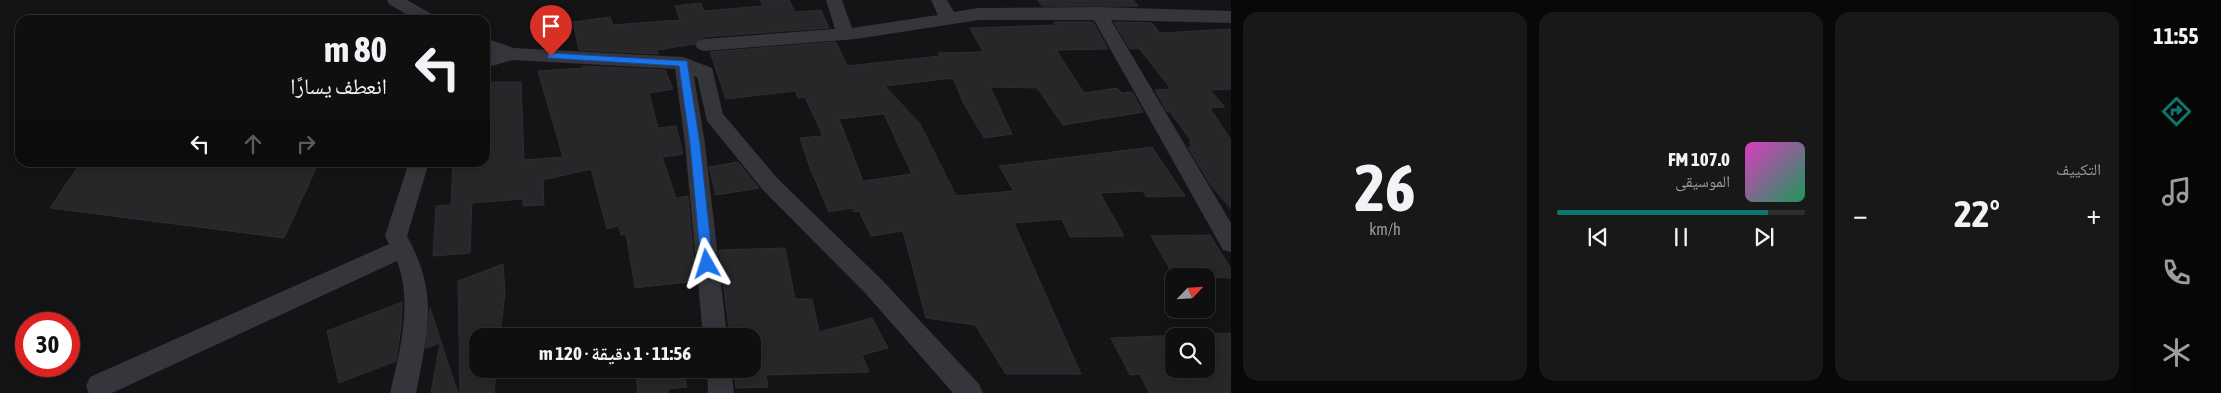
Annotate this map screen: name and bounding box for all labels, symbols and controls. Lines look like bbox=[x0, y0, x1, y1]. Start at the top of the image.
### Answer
pin bbox=[530, 5, 572, 56]
icon: arrive bbox=[537, 12, 565, 40]
text: 11:55 bbox=[2153, 23, 2199, 49]
text: 80 m bbox=[324, 29, 387, 69]
icon: left bbox=[405, 35, 470, 100]
text: انعطف يسارًا bbox=[290, 73, 387, 99]
icon: directions bbox=[2159, 94, 2194, 129]
icon: left bbox=[186, 130, 214, 158]
icon: ahead bbox=[239, 130, 267, 158]
icon: right bbox=[292, 130, 320, 158]
text: 107.0 FM bbox=[1668, 148, 1730, 170]
text: 26 bbox=[1354, 150, 1416, 225]
text: التكييف bbox=[2056, 160, 2101, 178]
text: الموسيقى bbox=[1675, 172, 1730, 190]
icon: music bbox=[2159, 174, 2194, 209]
text: 22° bbox=[1954, 192, 2000, 235]
text: − bbox=[1853, 198, 1868, 230]
text: + bbox=[2086, 198, 2101, 230]
text: km/h bbox=[1369, 220, 1401, 238]
icon: previous bbox=[1584, 223, 1612, 251]
icon: pause bbox=[1667, 223, 1695, 251]
icon: next bbox=[1750, 223, 1778, 251]
position arrow bbox=[680, 237, 732, 289]
icon: phone bbox=[2159, 255, 2194, 290]
north arrow bbox=[1165, 268, 1215, 318]
map controls bbox=[1165, 268, 1215, 378]
speed limit sign: 30 bbox=[15, 312, 80, 377]
button: search bbox=[1165, 328, 1215, 378]
icon: climate bbox=[2159, 335, 2194, 370]
text: 11:56 · 1 دقيقة · 120 m bbox=[539, 342, 691, 364]

